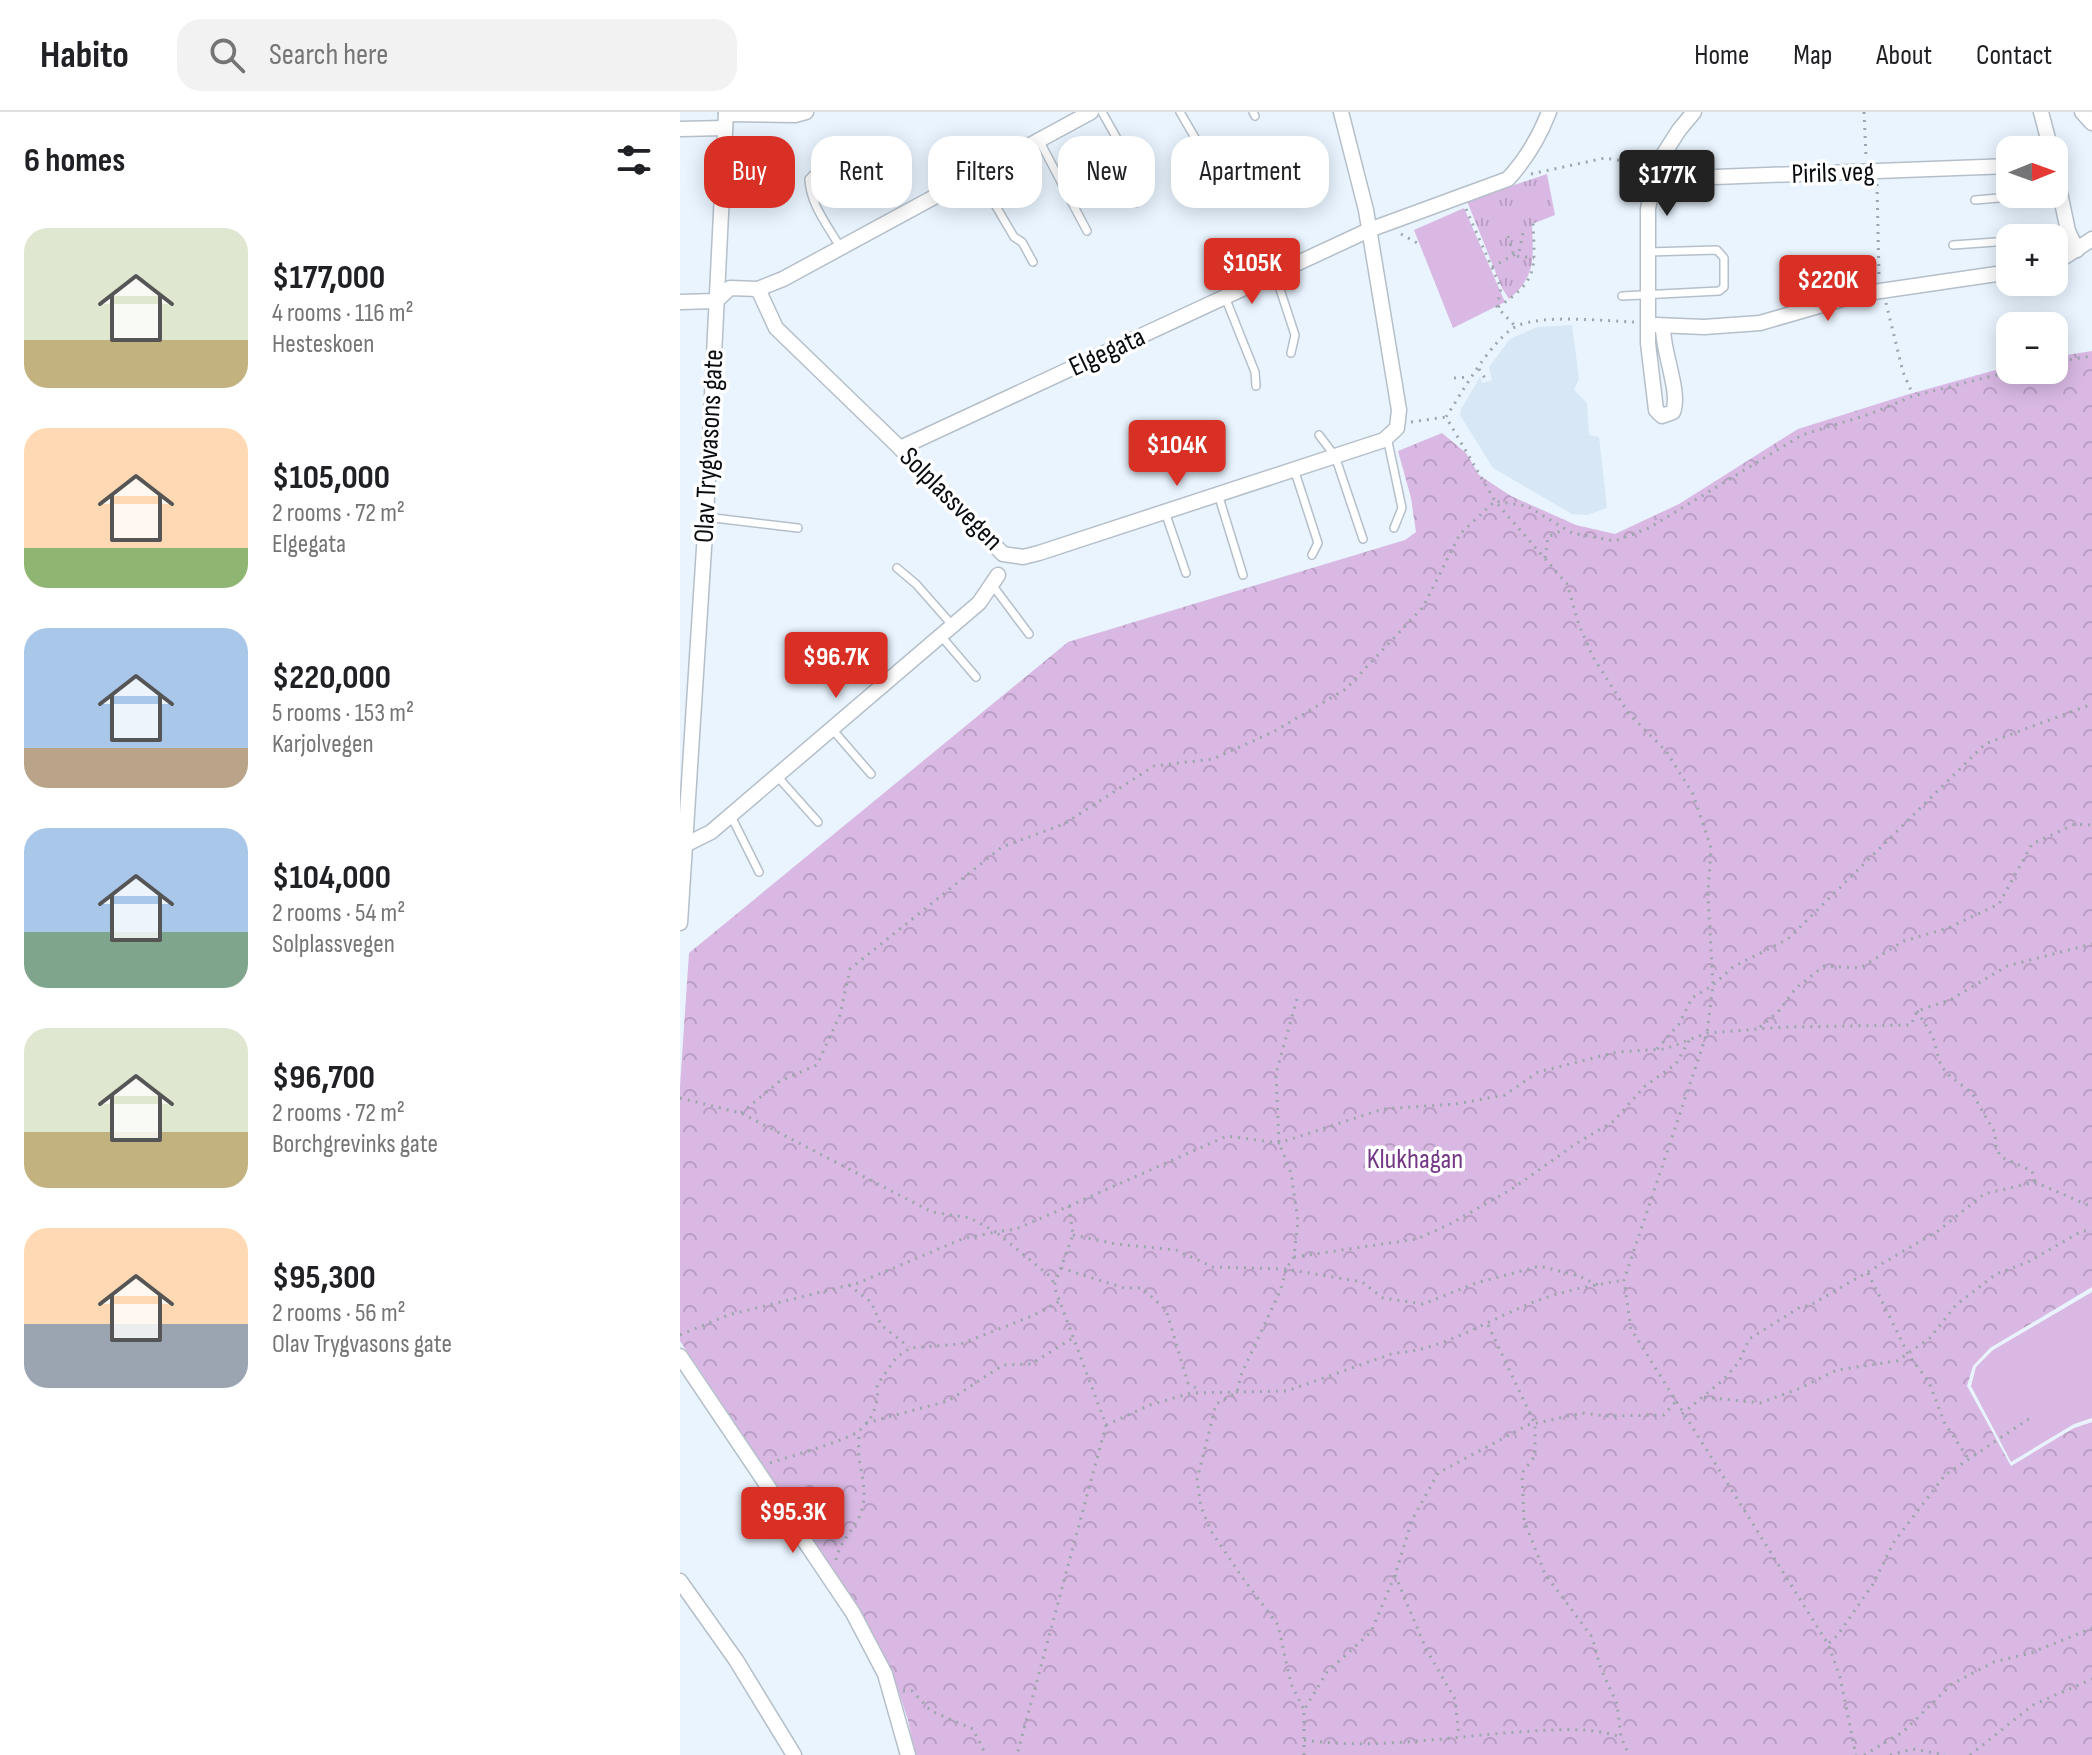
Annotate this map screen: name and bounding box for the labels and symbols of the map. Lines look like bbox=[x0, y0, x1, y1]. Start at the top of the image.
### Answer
north arrow bbox=[1996, 136, 2068, 208]
pin: $177K bbox=[1611, 150, 1723, 218]
street label: Pirils veg bbox=[1791, 155, 1875, 191]
pin: $105K bbox=[1196, 238, 1308, 306]
pin: $220K bbox=[1772, 255, 1884, 323]
street label: Elgegata bbox=[1064, 320, 1150, 384]
street label: Olav Trygvasons gate bbox=[687, 348, 731, 544]
pin: $104K bbox=[1121, 420, 1233, 488]
street label: Solplassvegen bbox=[893, 441, 1009, 557]
pin: $96.7K bbox=[771, 632, 901, 700]
park label: Klukhagan bbox=[1367, 1143, 1463, 1176]
pin: $95.3K bbox=[728, 1487, 858, 1555]

